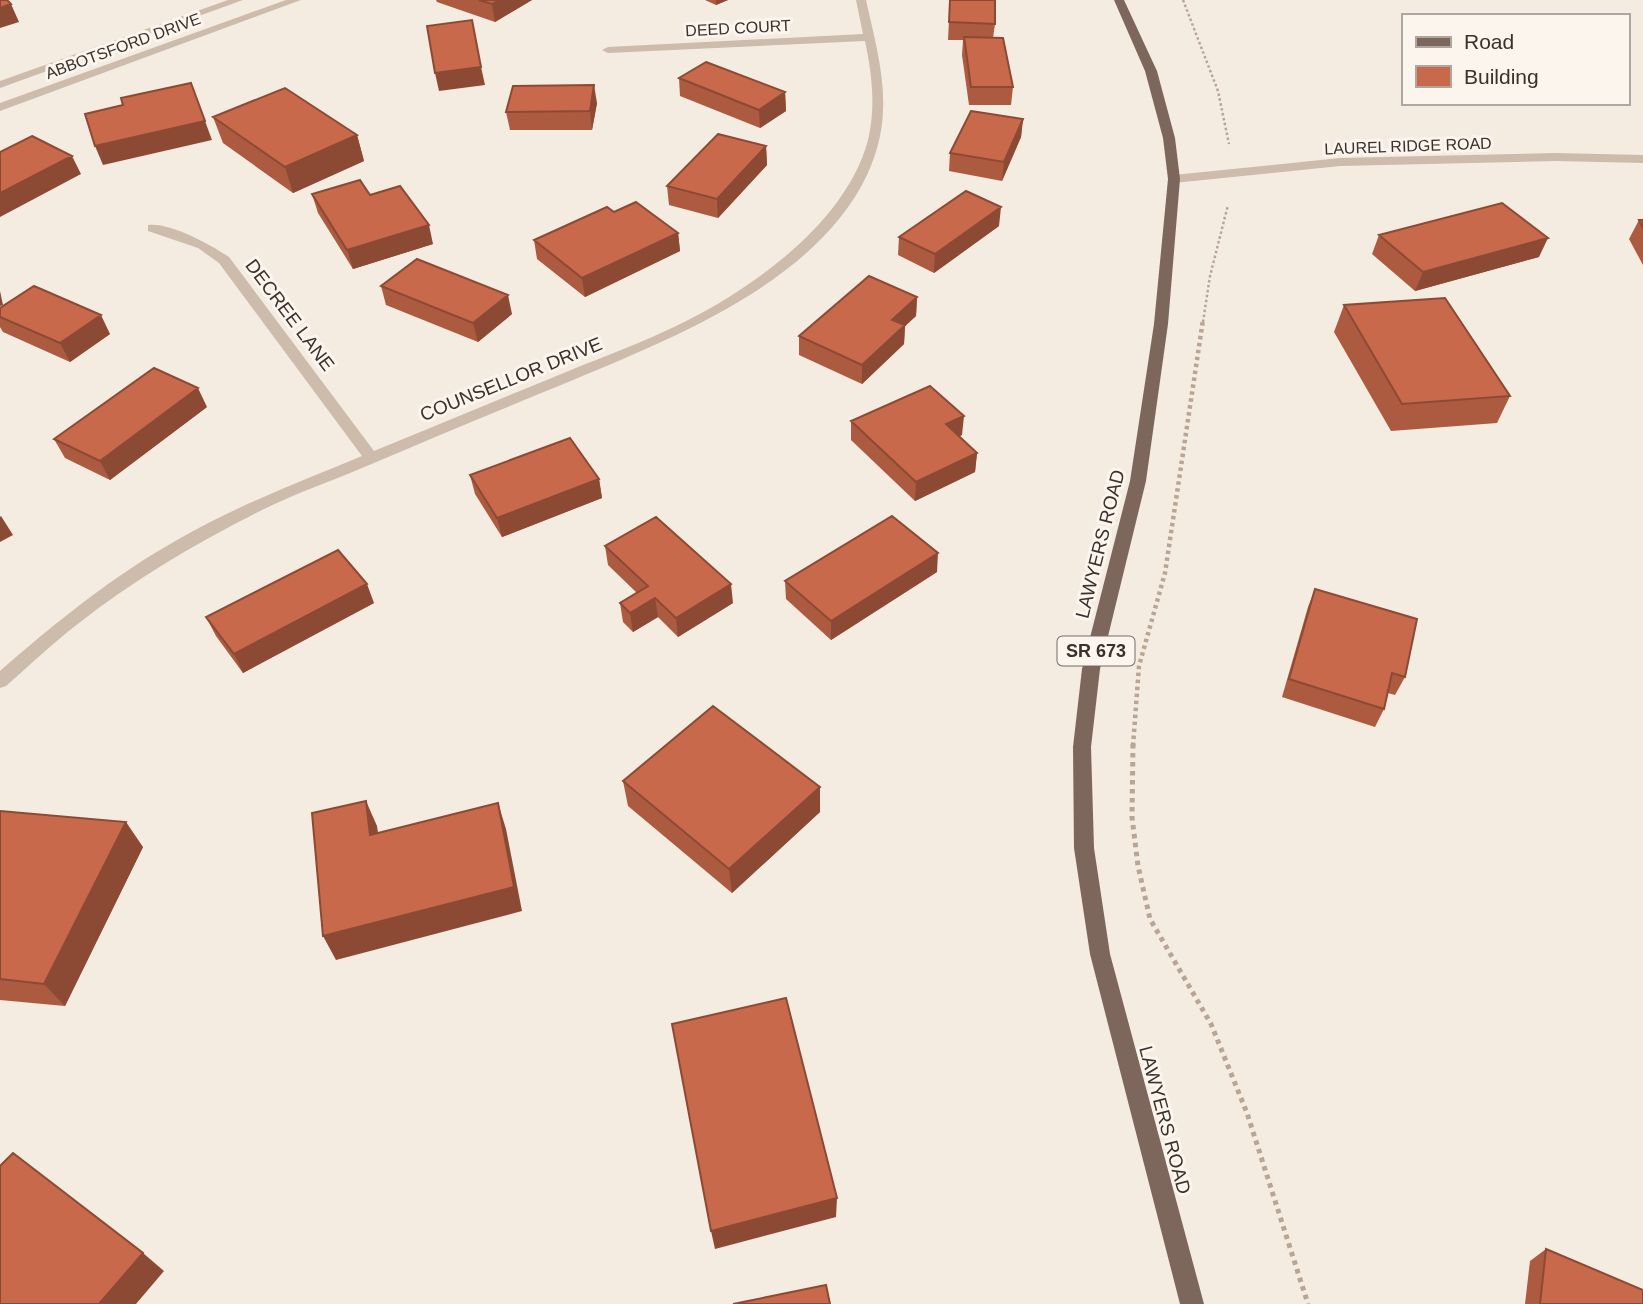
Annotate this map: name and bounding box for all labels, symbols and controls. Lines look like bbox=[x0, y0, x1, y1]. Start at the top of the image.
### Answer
street label: ABBOTSFORD DRIVE bbox=[43, 10, 203, 82]
legend bbox=[1402, 14, 1629, 105]
street label: DEED COURT bbox=[685, 17, 791, 39]
text: Road bbox=[1464, 30, 1514, 53]
text: Building bbox=[1464, 65, 1539, 88]
street label: LAUREL RIDGE ROAD bbox=[1324, 135, 1492, 157]
street label: DECREE LANE bbox=[241, 255, 339, 375]
street label: COUNSELLOR DRIVE bbox=[417, 333, 605, 425]
street label: LAWYERS ROAD bbox=[1071, 468, 1129, 620]
road number: SR 673 bbox=[1058, 636, 1134, 666]
street label: LAWYERS ROAD bbox=[1135, 1044, 1195, 1196]

